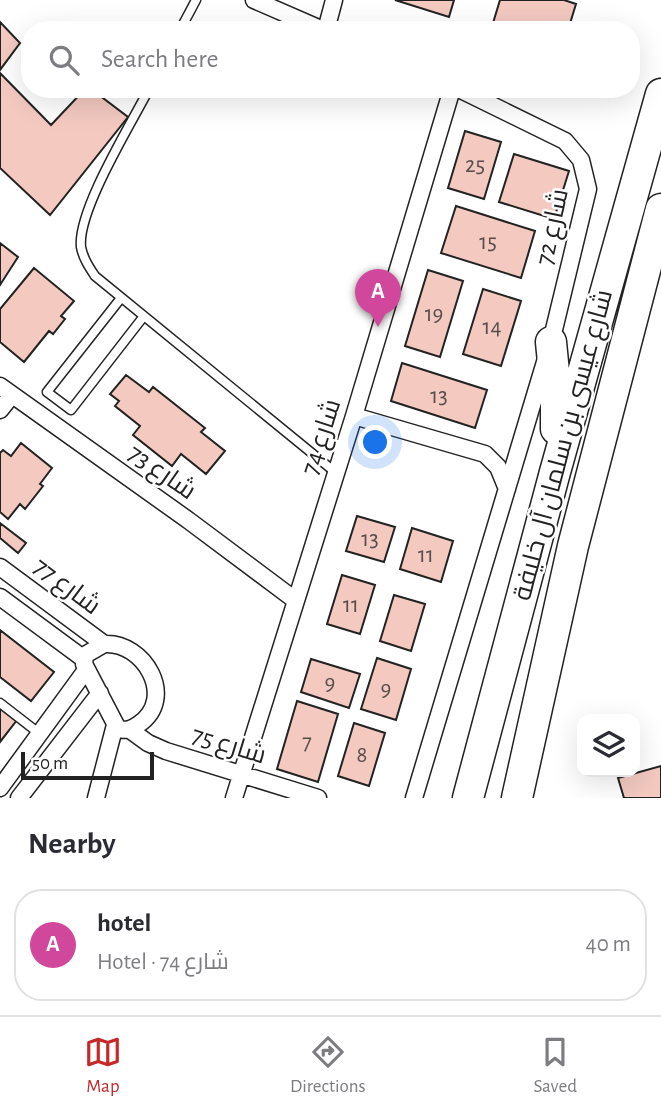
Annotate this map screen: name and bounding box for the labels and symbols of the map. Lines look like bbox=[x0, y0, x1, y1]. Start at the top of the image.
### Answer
house number: 25 bbox=[465, 154, 485, 177]
street label: شارع 72 bbox=[531, 186, 576, 268]
house number: 15 bbox=[479, 231, 497, 254]
pin: A bbox=[355, 269, 401, 327]
street label: شارع عيسى بن سلمان آل خليفة bbox=[507, 286, 620, 604]
house number: 19 bbox=[425, 303, 443, 326]
house number: 14 bbox=[483, 316, 501, 339]
house number: 13 bbox=[430, 385, 448, 408]
street label: شارع 74 bbox=[297, 396, 348, 479]
your location bbox=[358, 425, 392, 459]
street label: شارع 73 bbox=[122, 439, 201, 507]
house number: 13 bbox=[361, 528, 379, 551]
house number: 11 bbox=[418, 544, 434, 567]
street label: شارع 77 bbox=[27, 553, 105, 622]
house number: 11 bbox=[343, 594, 359, 617]
house number: 9 bbox=[325, 672, 335, 695]
house number: 9 bbox=[381, 678, 391, 701]
street label: شارع 75 bbox=[188, 721, 269, 771]
house number: 7 bbox=[302, 731, 312, 754]
house number: 8 bbox=[357, 744, 367, 767]
scale bar bbox=[21, 749, 154, 781]

